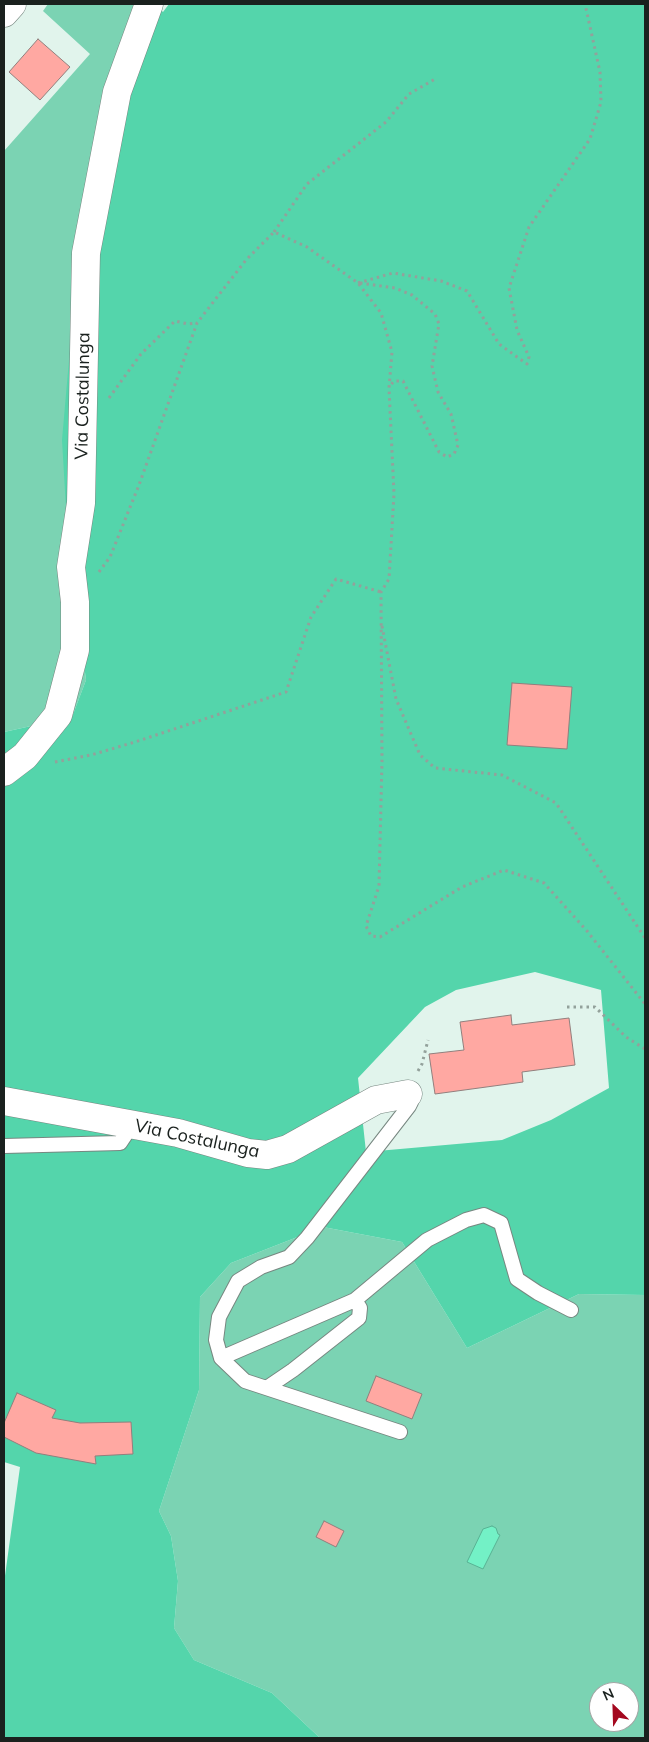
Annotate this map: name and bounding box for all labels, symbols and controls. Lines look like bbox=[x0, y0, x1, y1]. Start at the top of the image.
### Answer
street label: Via Costalunga bbox=[71, 332, 95, 460]
street label: Via Costalunga bbox=[133, 1115, 261, 1163]
north arrow bbox=[589, 1682, 639, 1732]
text: N bbox=[600, 1684, 617, 1705]

